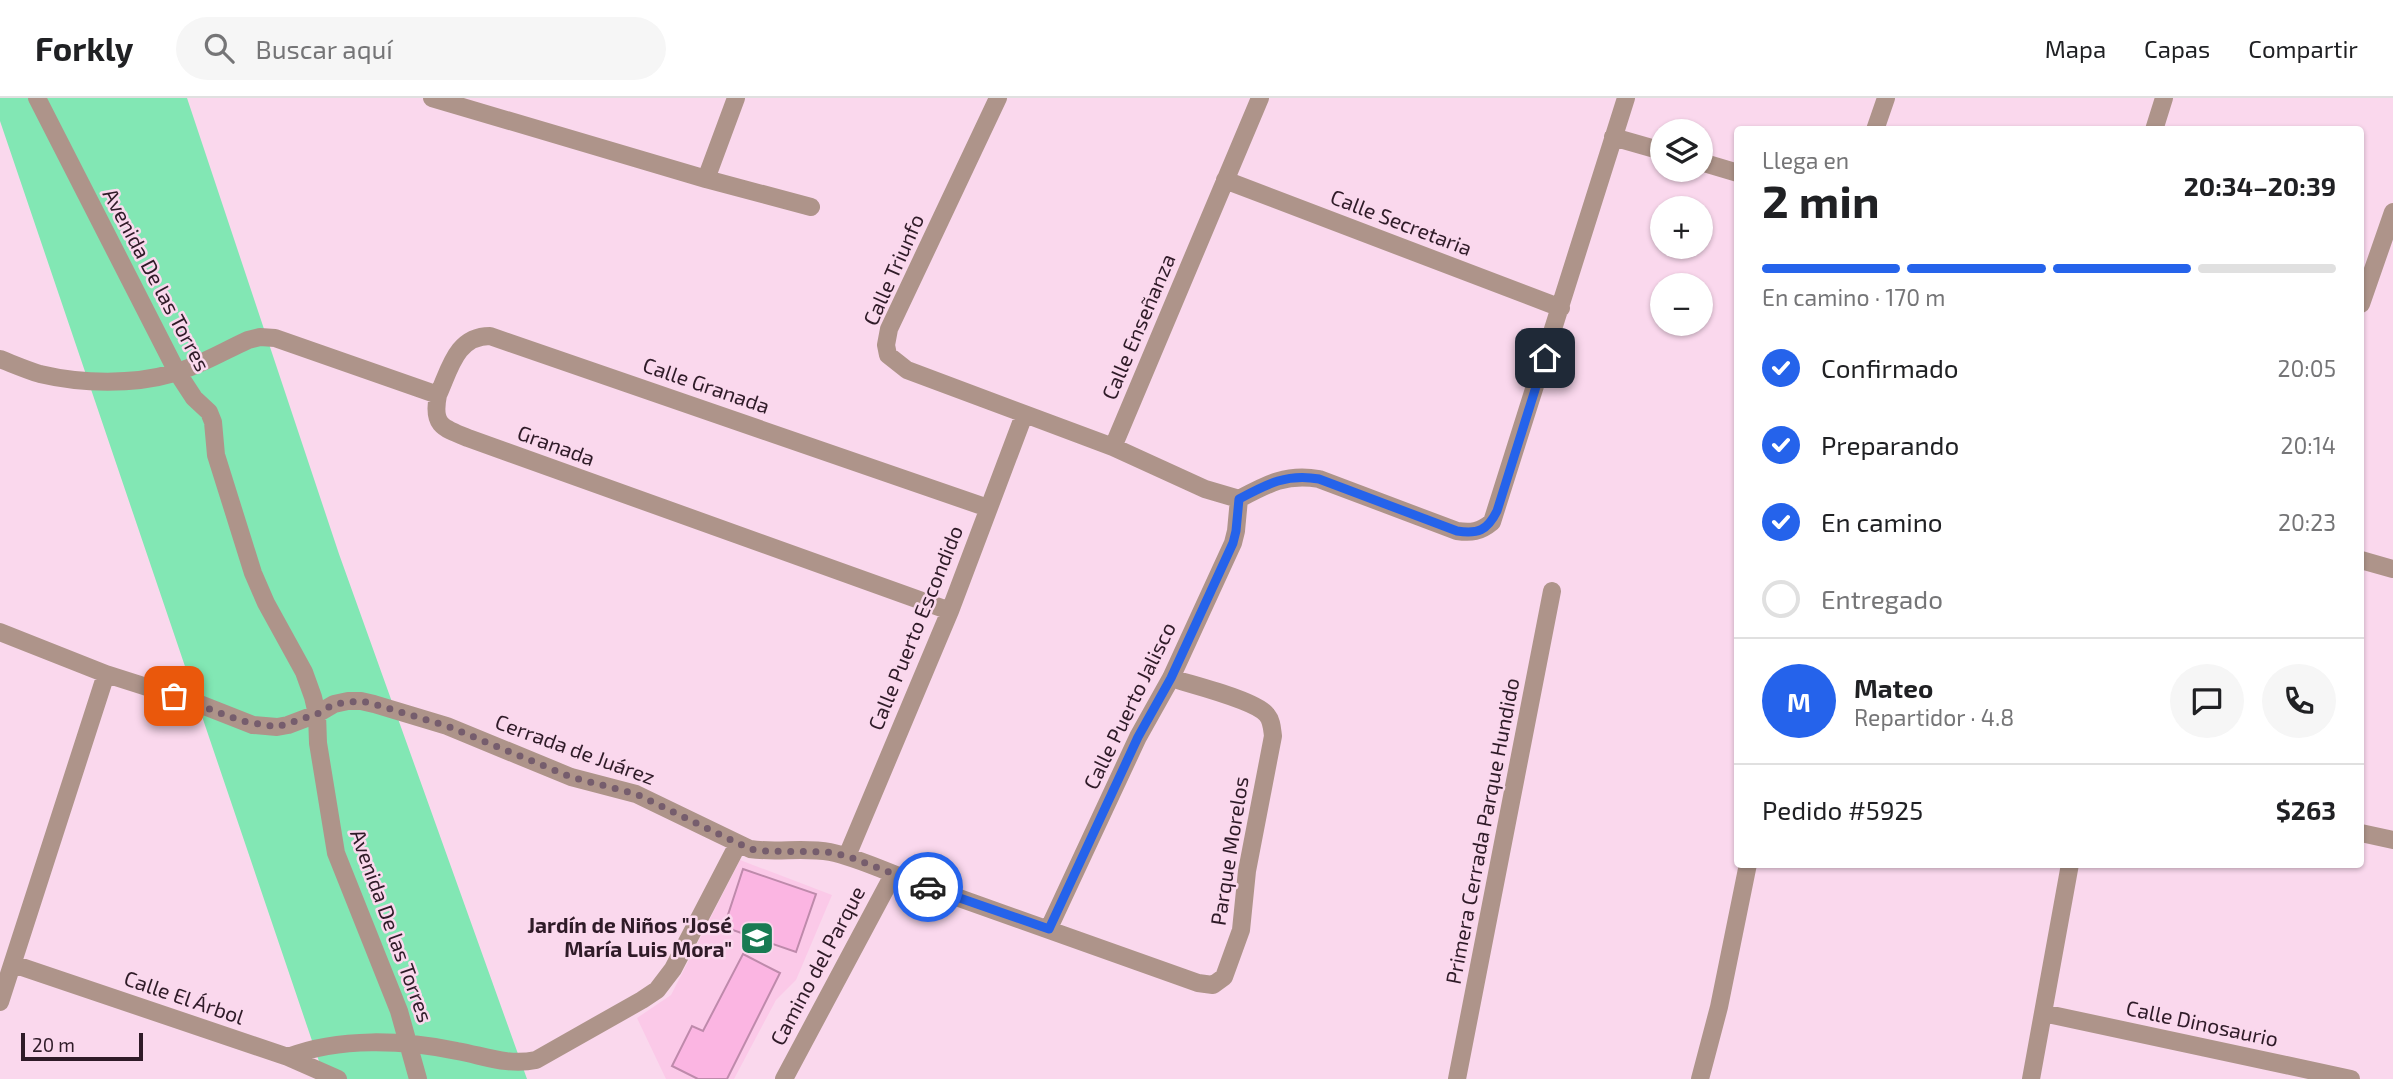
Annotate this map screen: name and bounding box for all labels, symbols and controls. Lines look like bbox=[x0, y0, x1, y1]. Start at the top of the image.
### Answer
search box bbox=[176, 17, 666, 80]
text: Forkly bbox=[35, 28, 134, 68]
icon: search bbox=[200, 29, 238, 67]
text: Buscar aquí bbox=[256, 33, 393, 64]
text: Mapa bbox=[2045, 34, 2106, 63]
text: Capas bbox=[2144, 34, 2210, 63]
text: Compartir bbox=[2248, 34, 2358, 63]
map controls bbox=[1650, 119, 1713, 336]
button: layers bbox=[1650, 119, 1713, 182]
text: Llega en bbox=[1762, 146, 1849, 174]
text: 20:34–20:39 bbox=[2184, 170, 2336, 201]
text: 2 min bbox=[1762, 172, 1880, 227]
street label: Calle Secretaria bbox=[1327, 183, 1476, 260]
street label: Avenida De las Torres bbox=[99, 184, 216, 375]
button: + bbox=[1650, 196, 1713, 259]
street label: Calle Triunfo bbox=[857, 210, 928, 329]
street label: Calle Enseñanza bbox=[1096, 250, 1180, 403]
button: − bbox=[1650, 273, 1713, 336]
text: En camino · 170 m bbox=[1762, 283, 1945, 311]
pin bbox=[1515, 328, 1575, 388]
icon: home bbox=[1526, 339, 1564, 377]
icon: check bbox=[1762, 349, 1800, 387]
street label: Calle Granada bbox=[640, 351, 773, 418]
text: Confirmado bbox=[1821, 352, 1959, 383]
text: 20:05 bbox=[2278, 354, 2336, 382]
street label: Granada bbox=[514, 419, 599, 470]
icon: check bbox=[1762, 426, 1800, 464]
text: Preparando bbox=[1821, 429, 1959, 460]
text: 20:14 bbox=[2280, 431, 2336, 459]
icon: check bbox=[1762, 503, 1800, 541]
text: En camino bbox=[1821, 506, 1943, 537]
text: 20:23 bbox=[2278, 508, 2336, 536]
street label: Calle Puerto Escondido bbox=[862, 521, 967, 733]
text: Entregado bbox=[1821, 583, 1943, 614]
street label: Calle Puerto Jalisco bbox=[1077, 618, 1180, 793]
button: chat bbox=[2170, 664, 2244, 738]
button: phone bbox=[2262, 664, 2336, 738]
pin bbox=[144, 666, 204, 726]
text: Mateo bbox=[1854, 672, 1933, 703]
street label: Primera Cerrada Parque Hundido bbox=[1440, 675, 1524, 986]
icon: bag bbox=[155, 677, 193, 715]
text: M bbox=[1787, 686, 1811, 717]
text: Repartidor · 4.8 bbox=[1854, 703, 2014, 731]
street label: Cerrada de Juárez bbox=[492, 708, 659, 789]
street label: Parque Morelos bbox=[1204, 774, 1253, 927]
text: Pedido #5925 bbox=[1762, 794, 1923, 825]
text: $263 bbox=[2276, 794, 2336, 825]
street label: Avenida De las Torres bbox=[346, 826, 439, 1025]
courier bbox=[893, 852, 963, 922]
icon: car bbox=[909, 868, 947, 906]
street label: Camino del Parque bbox=[764, 881, 869, 1049]
place label: Jardín de Niños "José María Luis Mora" bbox=[527, 912, 732, 961]
school or university icon: Jardín de Niños "José María Luis Mora" bbox=[738, 919, 776, 957]
street label: Calle El Árbol bbox=[121, 964, 248, 1029]
street label: Calle Dinosaurio bbox=[2124, 994, 2281, 1051]
scale bar bbox=[21, 1030, 144, 1062]
text: 20 m bbox=[32, 1033, 75, 1056]

